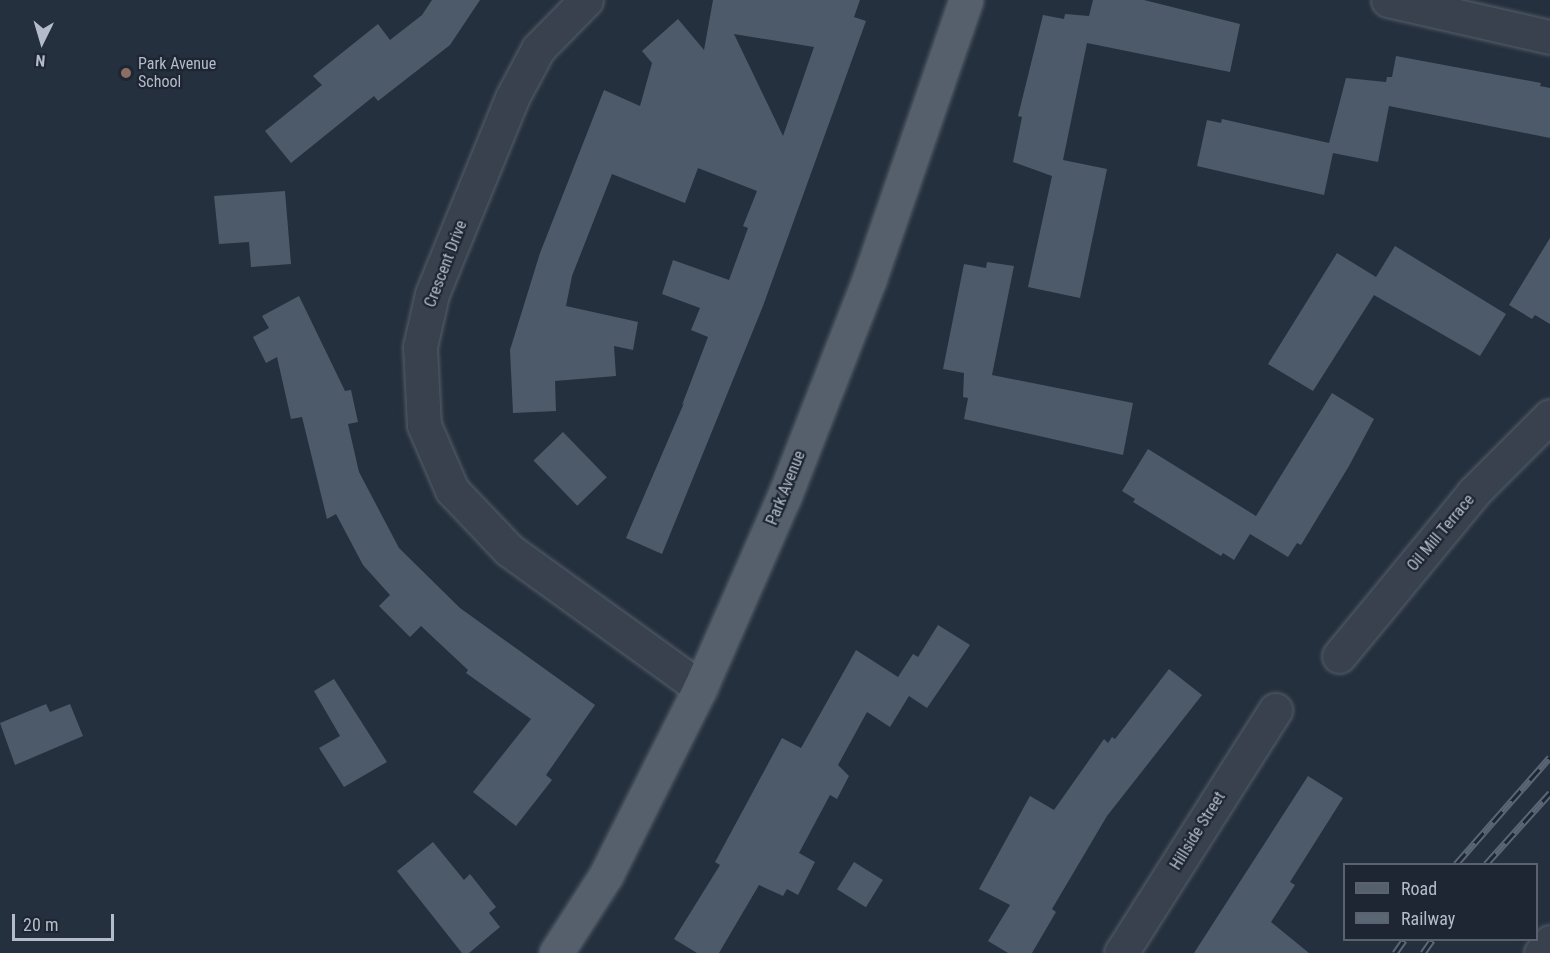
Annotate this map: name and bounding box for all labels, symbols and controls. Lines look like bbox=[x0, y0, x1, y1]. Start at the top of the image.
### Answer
north arrow bbox=[12, 12, 72, 72]
text: N bbox=[35, 51, 46, 70]
place label: Park Avenue School bbox=[138, 54, 216, 92]
marker: Park Avenue School bbox=[119, 66, 133, 80]
street label: Crescent Drive bbox=[421, 218, 471, 310]
street label: Park Avenue bbox=[762, 448, 810, 528]
street label: Oil Mill Terrace bbox=[1403, 491, 1479, 575]
street label: Hillside Street bbox=[1166, 788, 1230, 874]
legend bbox=[1343, 863, 1538, 941]
text: Road bbox=[1401, 878, 1437, 899]
scale bar bbox=[15, 902, 117, 940]
text: Railway bbox=[1401, 908, 1455, 929]
text: 20 m bbox=[23, 914, 58, 935]

